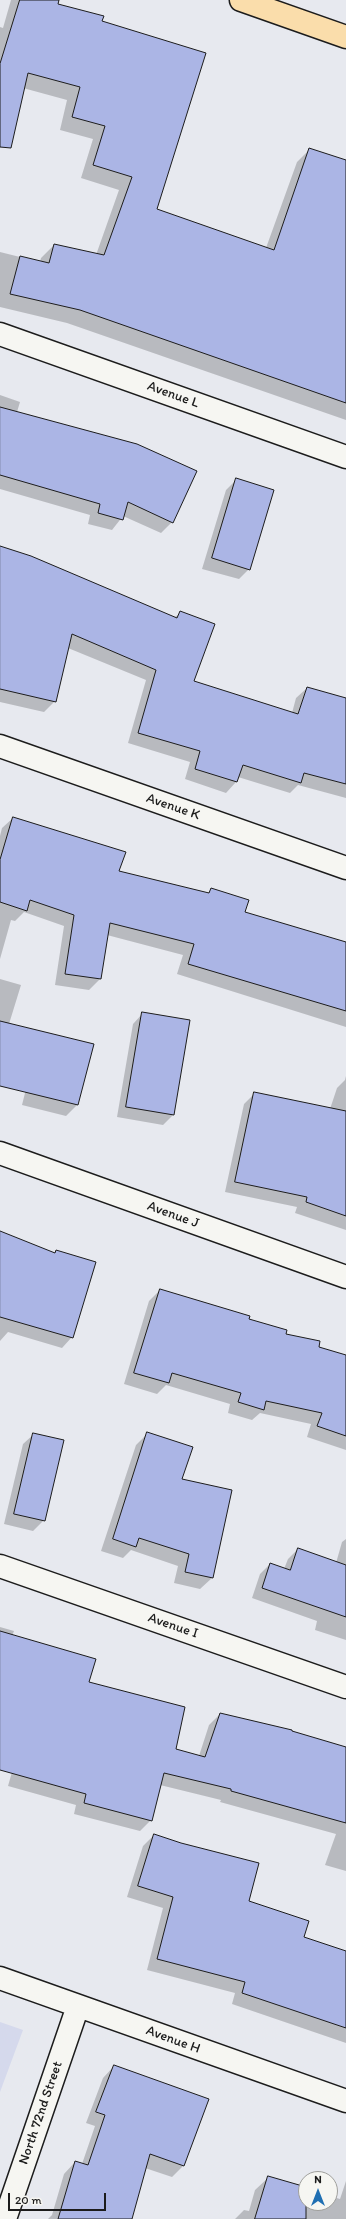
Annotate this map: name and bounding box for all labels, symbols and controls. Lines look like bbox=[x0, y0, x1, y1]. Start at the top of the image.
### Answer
street label: Avenue L bbox=[145, 378, 201, 412]
street label: Avenue K bbox=[144, 790, 202, 824]
street label: Avenue J bbox=[145, 1198, 201, 1232]
street label: Avenue I bbox=[146, 1610, 200, 1642]
street label: Avenue H bbox=[144, 2022, 202, 2058]
street label: North 72nd Street bbox=[15, 2059, 67, 2167]
north arrow bbox=[298, 2171, 338, 2211]
text: N bbox=[314, 2173, 322, 2186]
scale bar bbox=[10, 2185, 108, 2211]
text: 20 m bbox=[15, 2193, 42, 2207]

